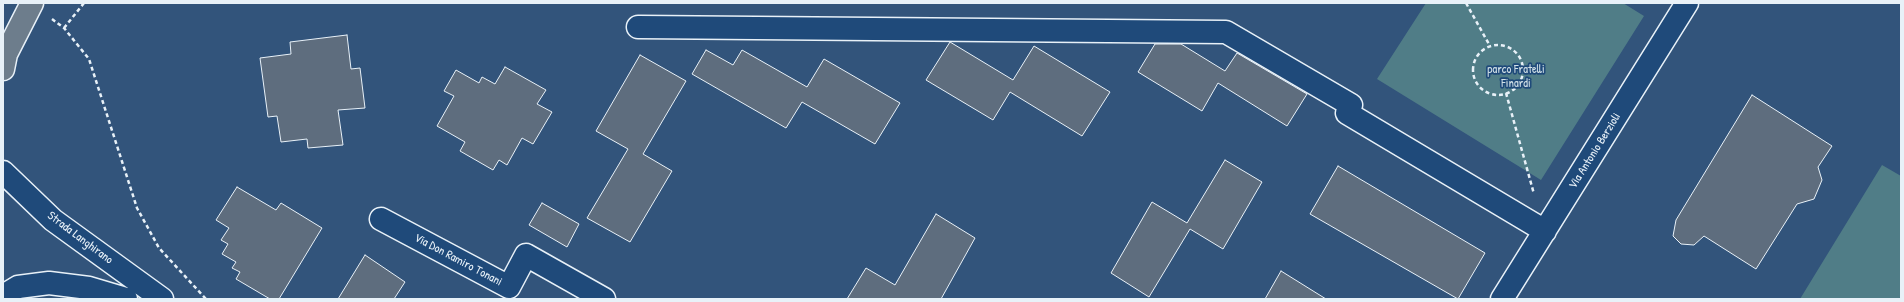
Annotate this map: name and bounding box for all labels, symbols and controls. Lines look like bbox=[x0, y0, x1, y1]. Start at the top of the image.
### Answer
park label: parco Fratelli Finardi bbox=[1487, 63, 1545, 91]
street label: Via Antonio Berzioli bbox=[1566, 110, 1624, 192]
street label: Strada Langhirano bbox=[44, 209, 116, 267]
street label: Via Don Ramiro Tonani bbox=[412, 231, 504, 289]

